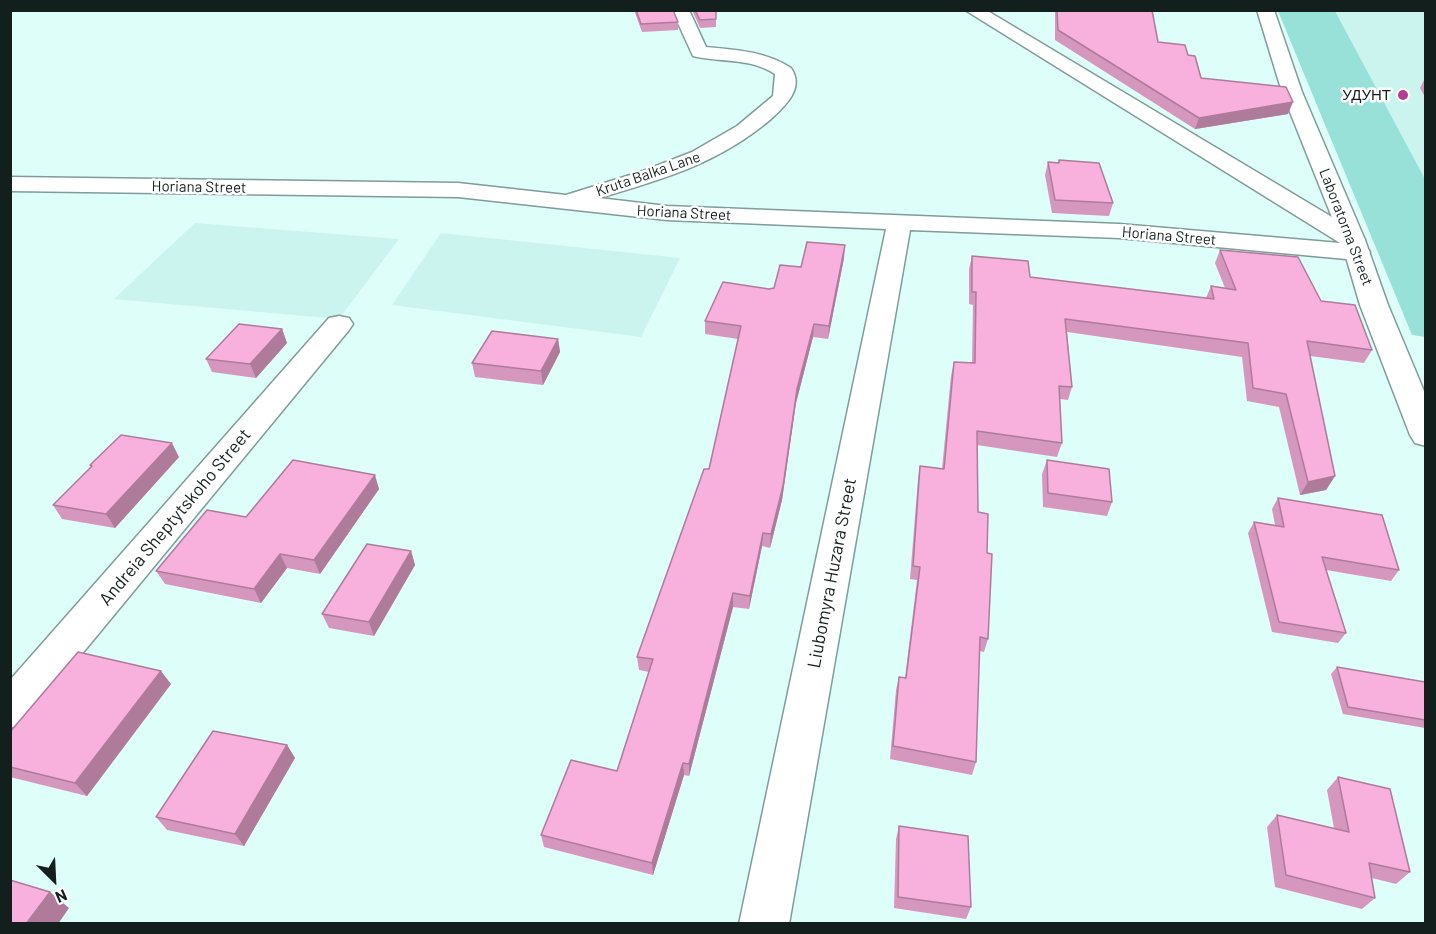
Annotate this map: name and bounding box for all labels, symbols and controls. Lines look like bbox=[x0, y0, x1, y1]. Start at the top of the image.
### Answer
place label: УДУНТ bbox=[1342, 86, 1391, 104]
marker: УДУНТ bbox=[1396, 88, 1410, 102]
street label: Kruta Balka Lane bbox=[593, 148, 703, 200]
street label: Laboratorna Street bbox=[1315, 166, 1377, 288]
street label: Horiana Street bbox=[152, 177, 246, 197]
street label: Horiana Street bbox=[636, 202, 732, 224]
street label: Horiana Street bbox=[1121, 223, 1217, 249]
street label: Andreia Sheptytskoho Street bbox=[95, 424, 255, 610]
street label: Liubomyra Huzara Street bbox=[803, 476, 861, 670]
north arrow bbox=[24, 850, 84, 910]
text: N bbox=[53, 886, 70, 908]

